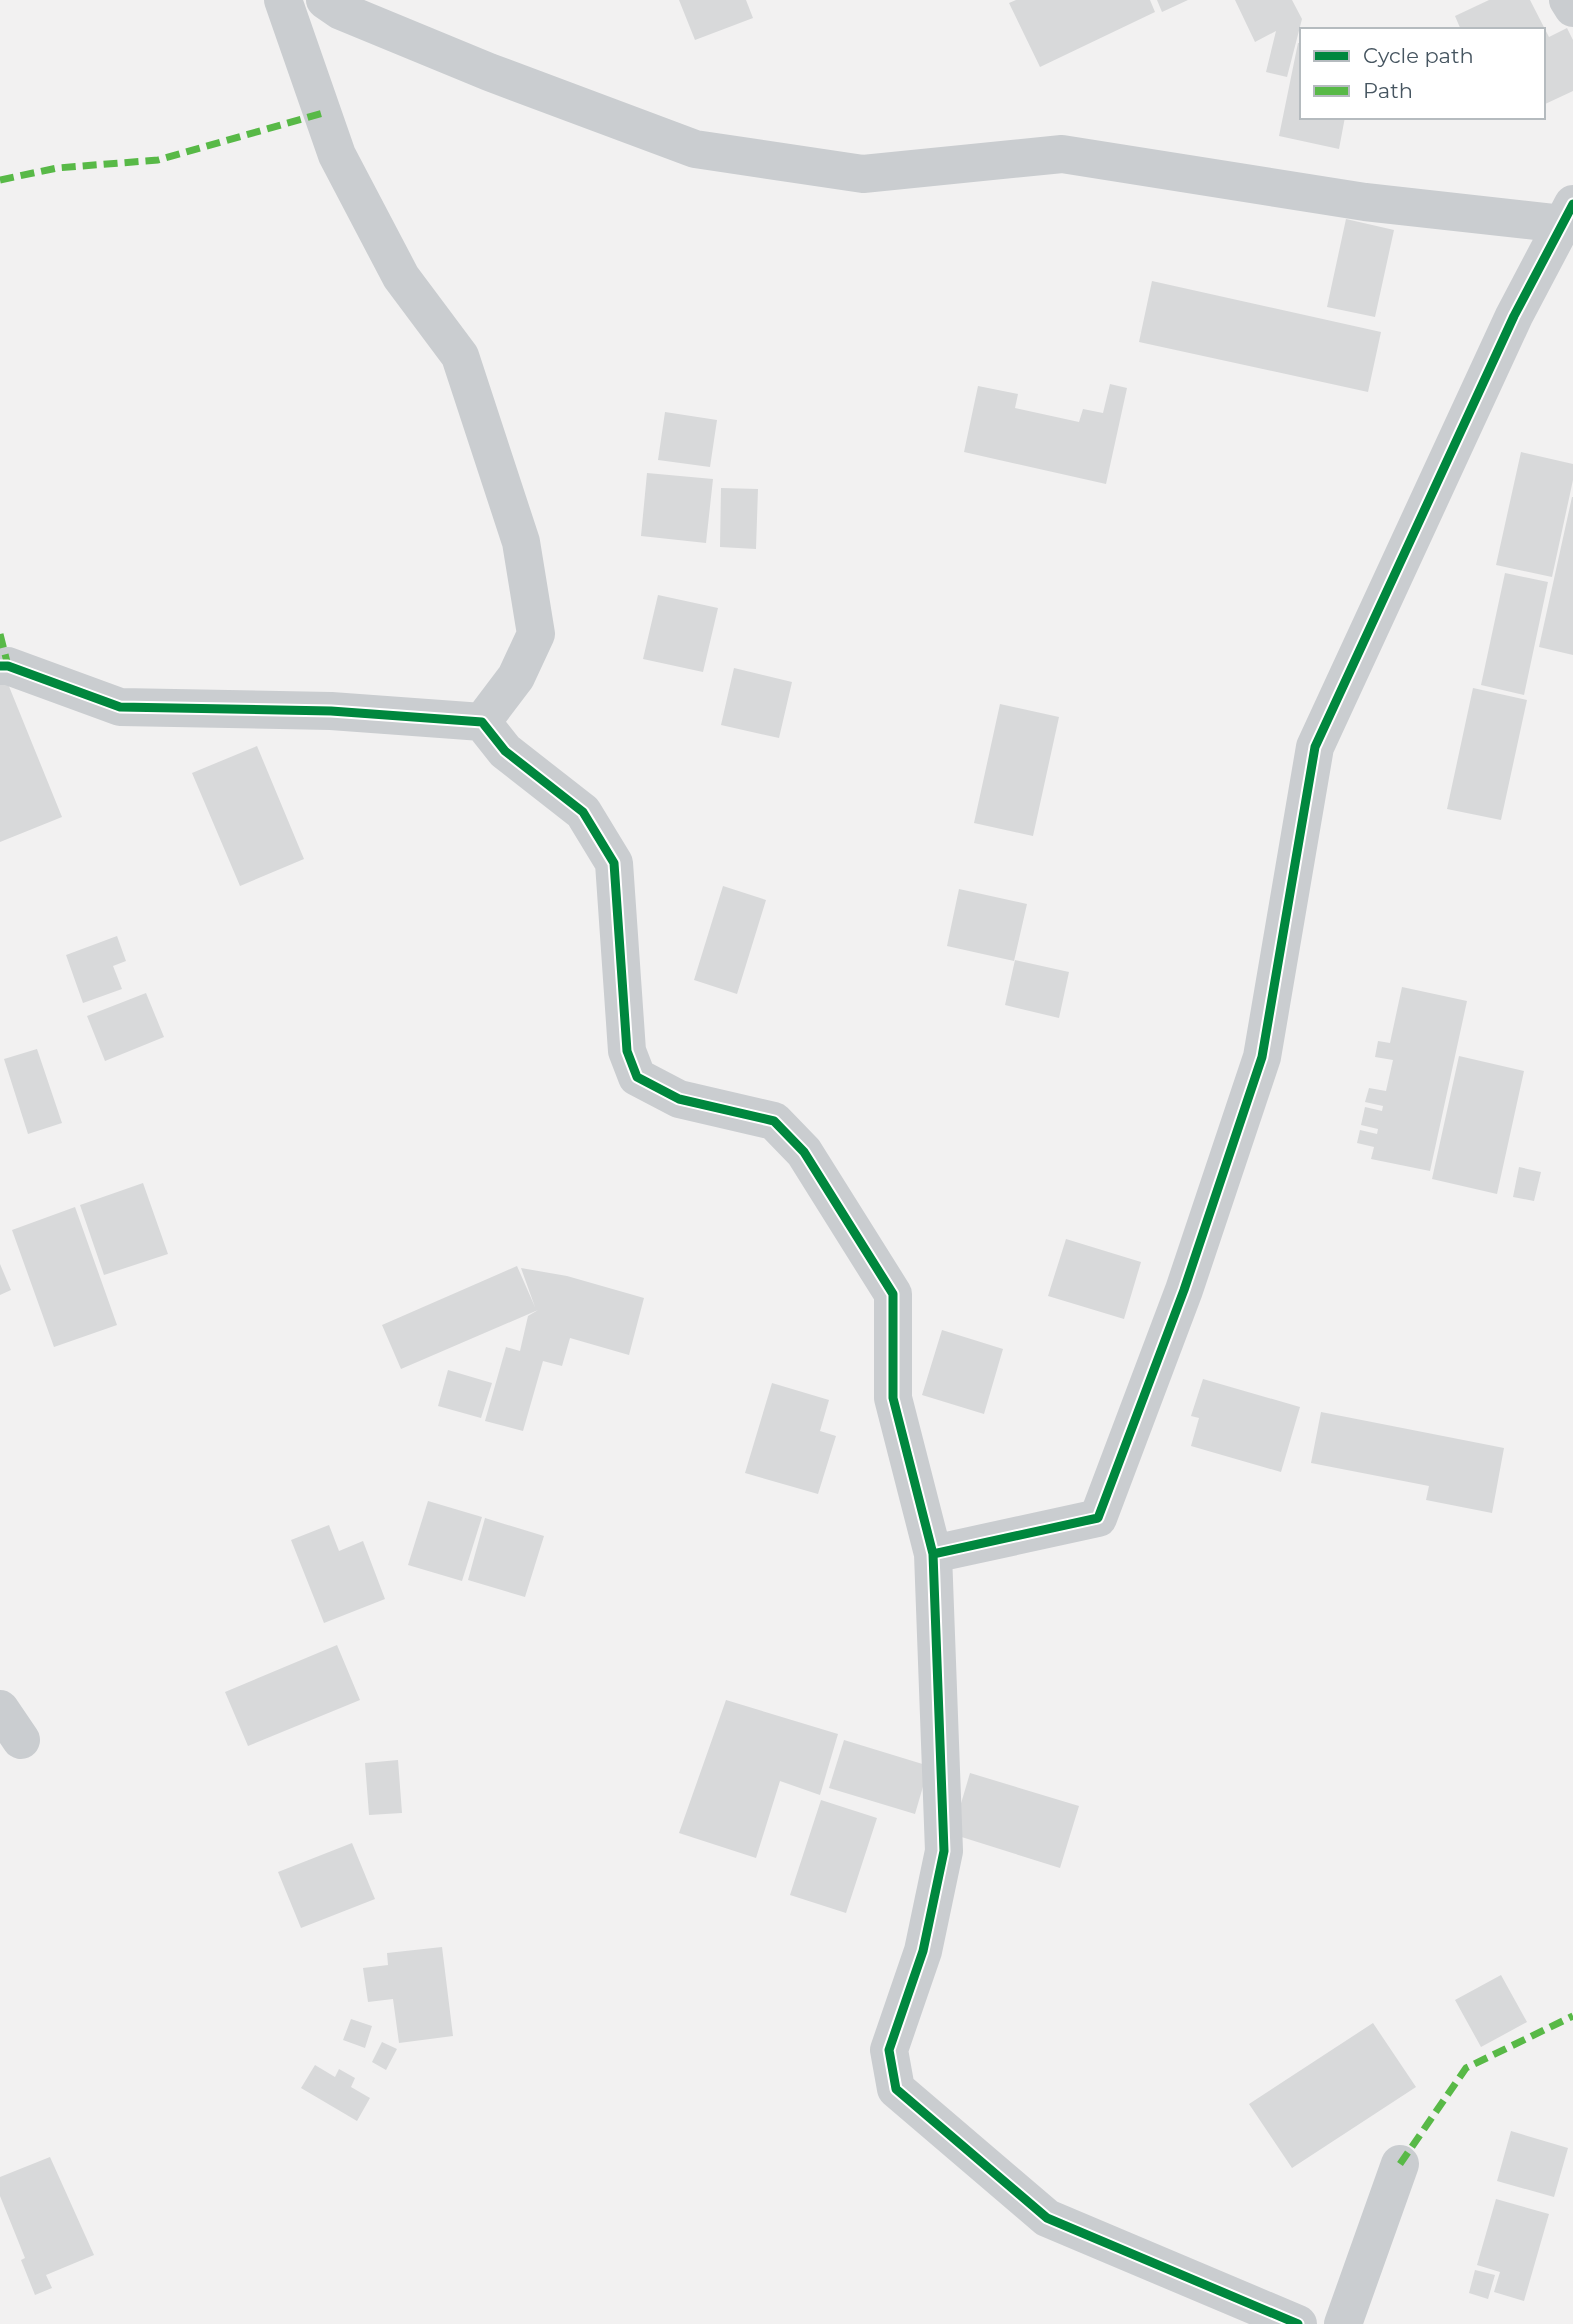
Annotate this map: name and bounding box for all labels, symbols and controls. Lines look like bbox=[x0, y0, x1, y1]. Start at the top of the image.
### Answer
legend bbox=[1300, 28, 1545, 119]
text: Cycle path bbox=[1363, 43, 1474, 68]
text: Path bbox=[1363, 78, 1413, 103]

